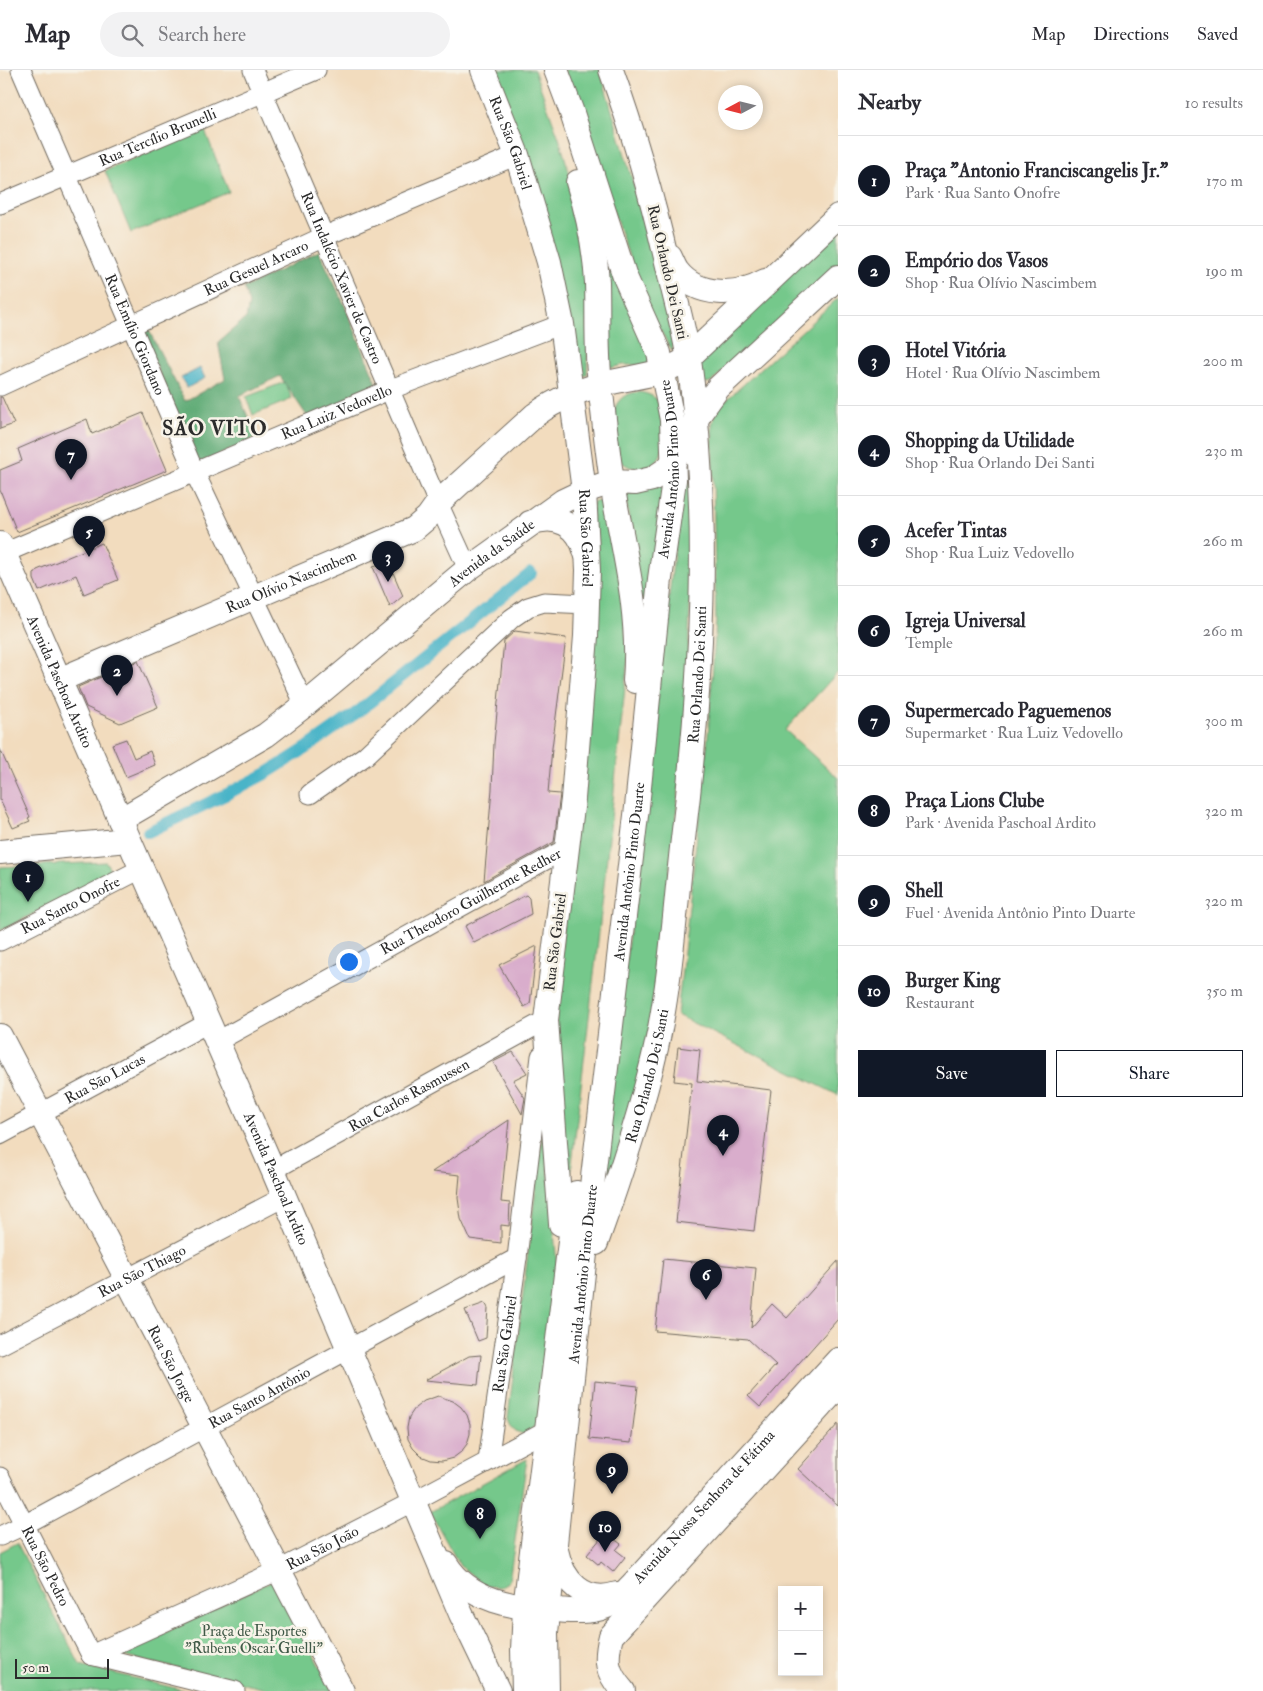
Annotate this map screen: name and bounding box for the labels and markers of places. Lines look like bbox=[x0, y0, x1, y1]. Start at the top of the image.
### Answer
pin: 7 bbox=[55, 439, 87, 480]
pin: 5 bbox=[73, 516, 105, 557]
pin: 3 bbox=[372, 541, 404, 582]
pin: 2 bbox=[101, 655, 133, 696]
pin: 1 bbox=[12, 861, 44, 902]
pin: 4 bbox=[707, 1115, 739, 1156]
pin: 6 bbox=[690, 1259, 722, 1300]
pin: 9 bbox=[596, 1453, 628, 1494]
pin: 8 bbox=[464, 1498, 496, 1539]
pin: 10 bbox=[589, 1511, 621, 1552]

